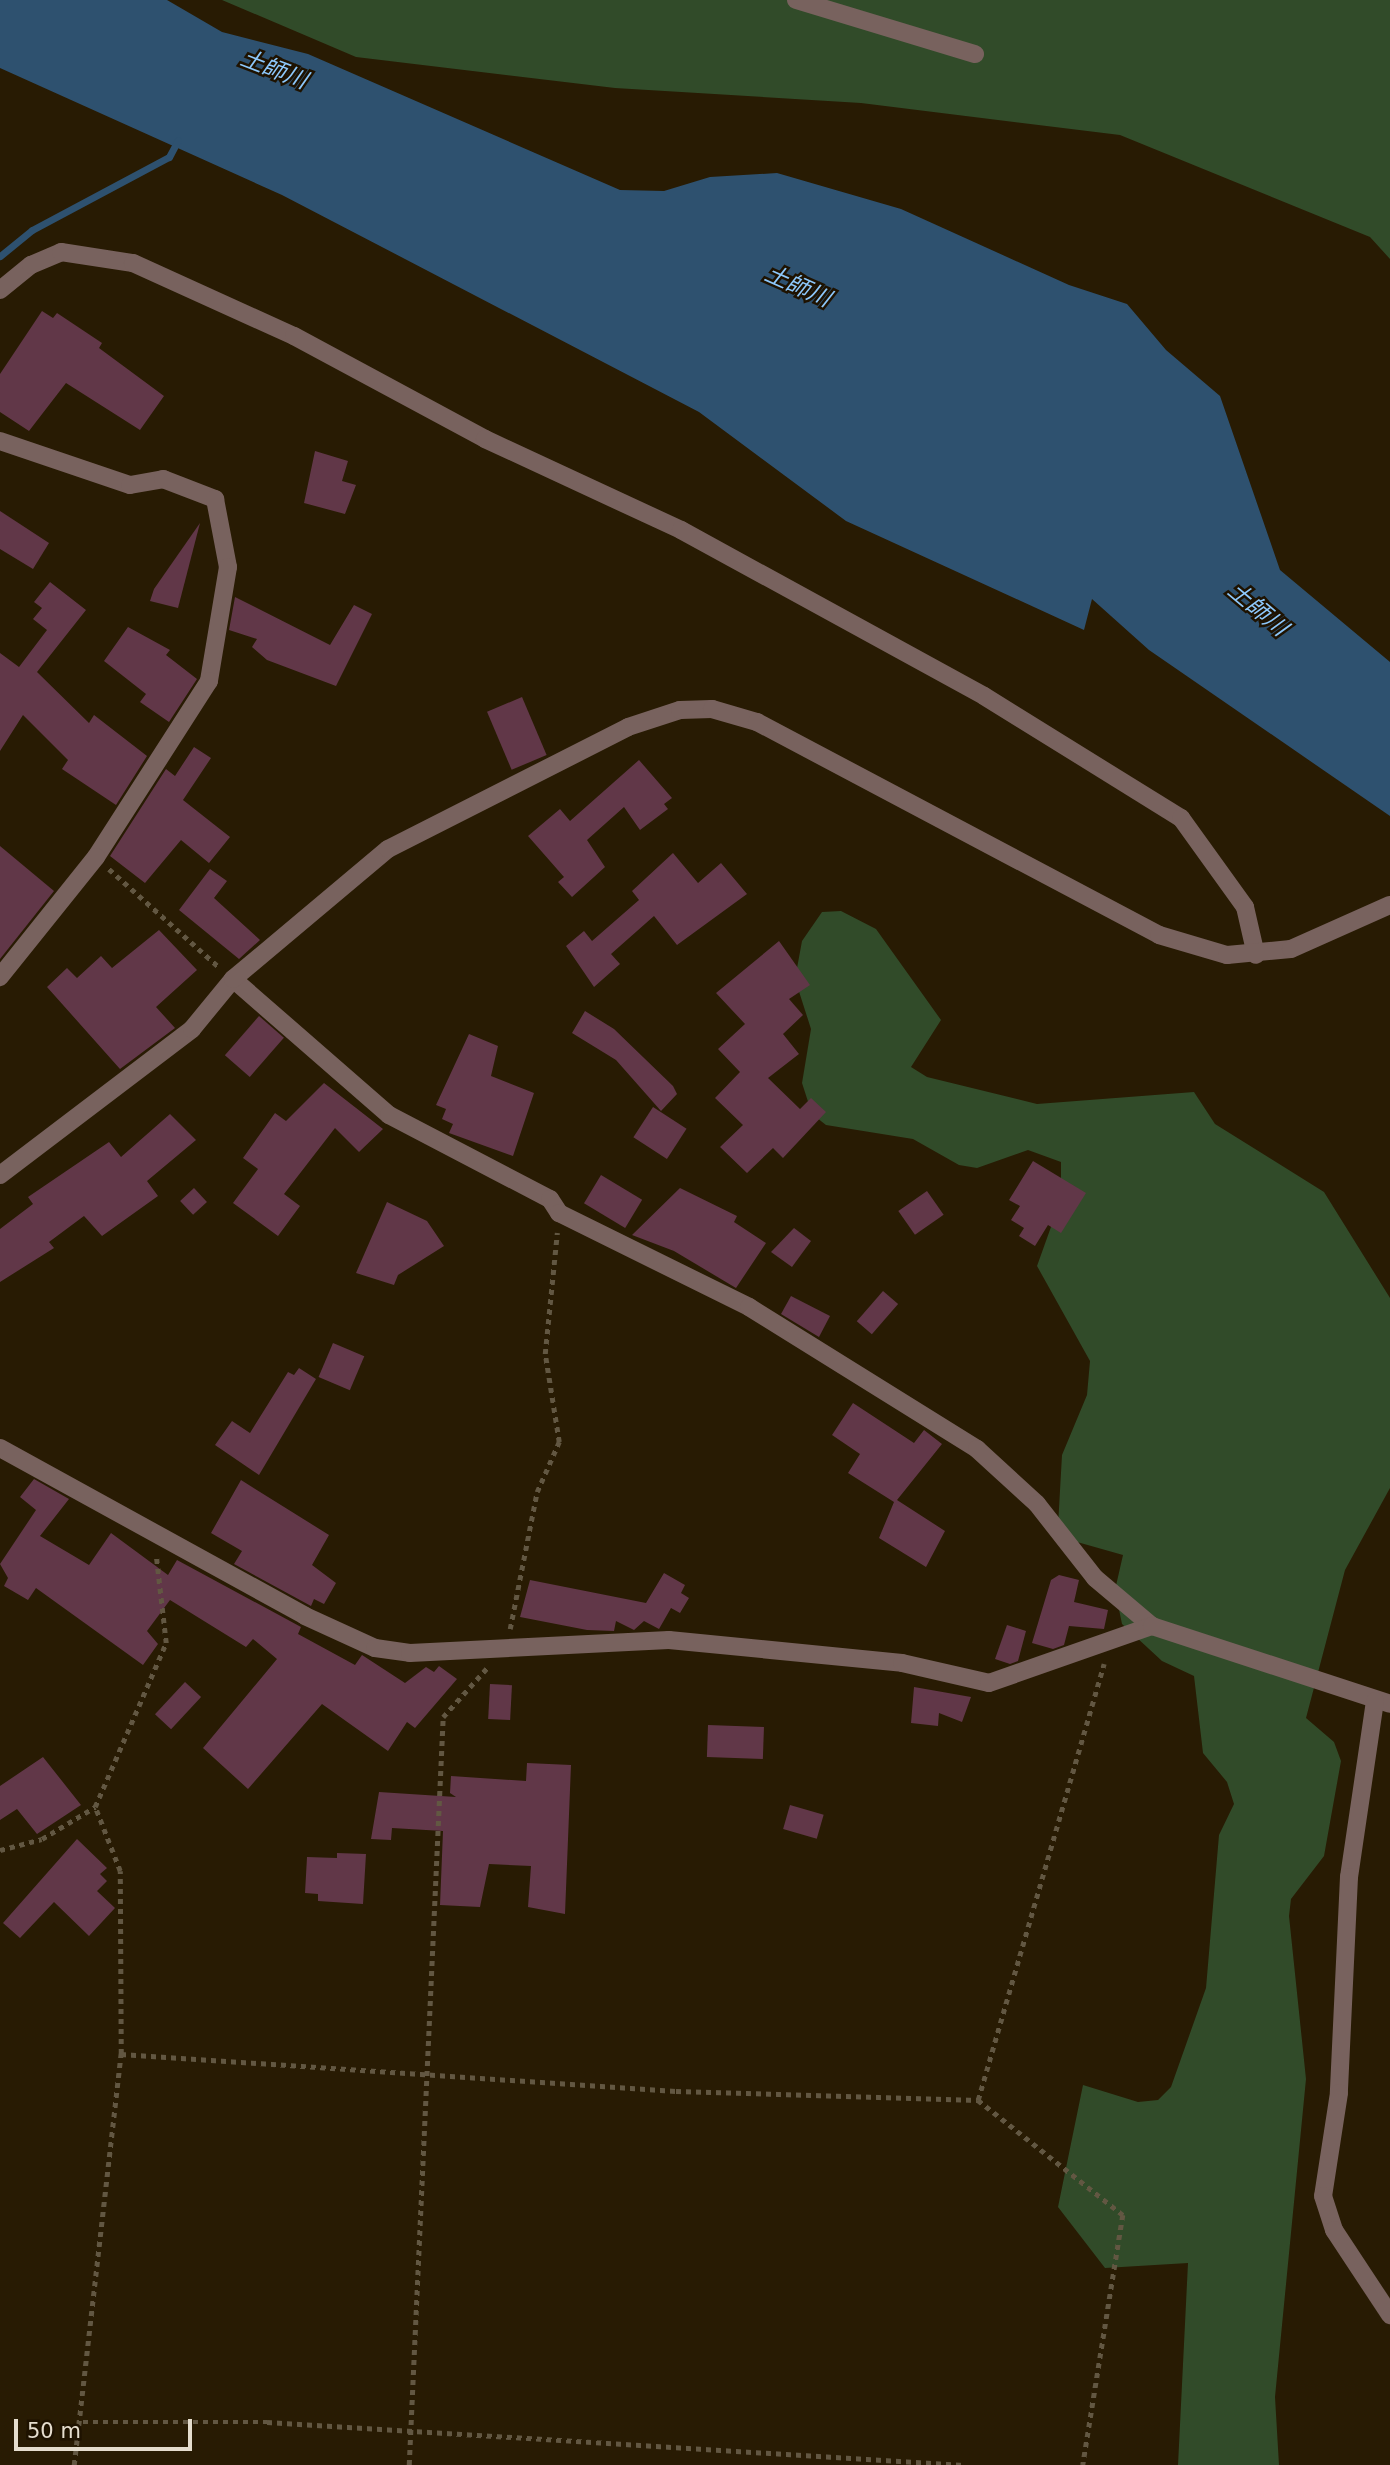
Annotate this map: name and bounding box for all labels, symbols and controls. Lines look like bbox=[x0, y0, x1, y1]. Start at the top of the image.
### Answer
water label: 土師川 bbox=[237, 44, 311, 94]
water label: 土師川 bbox=[761, 259, 835, 313]
water label: 土師川 bbox=[1223, 576, 1293, 642]
scale bar bbox=[18, 2406, 196, 2450]
text: 50 m bbox=[27, 2419, 81, 2443]

